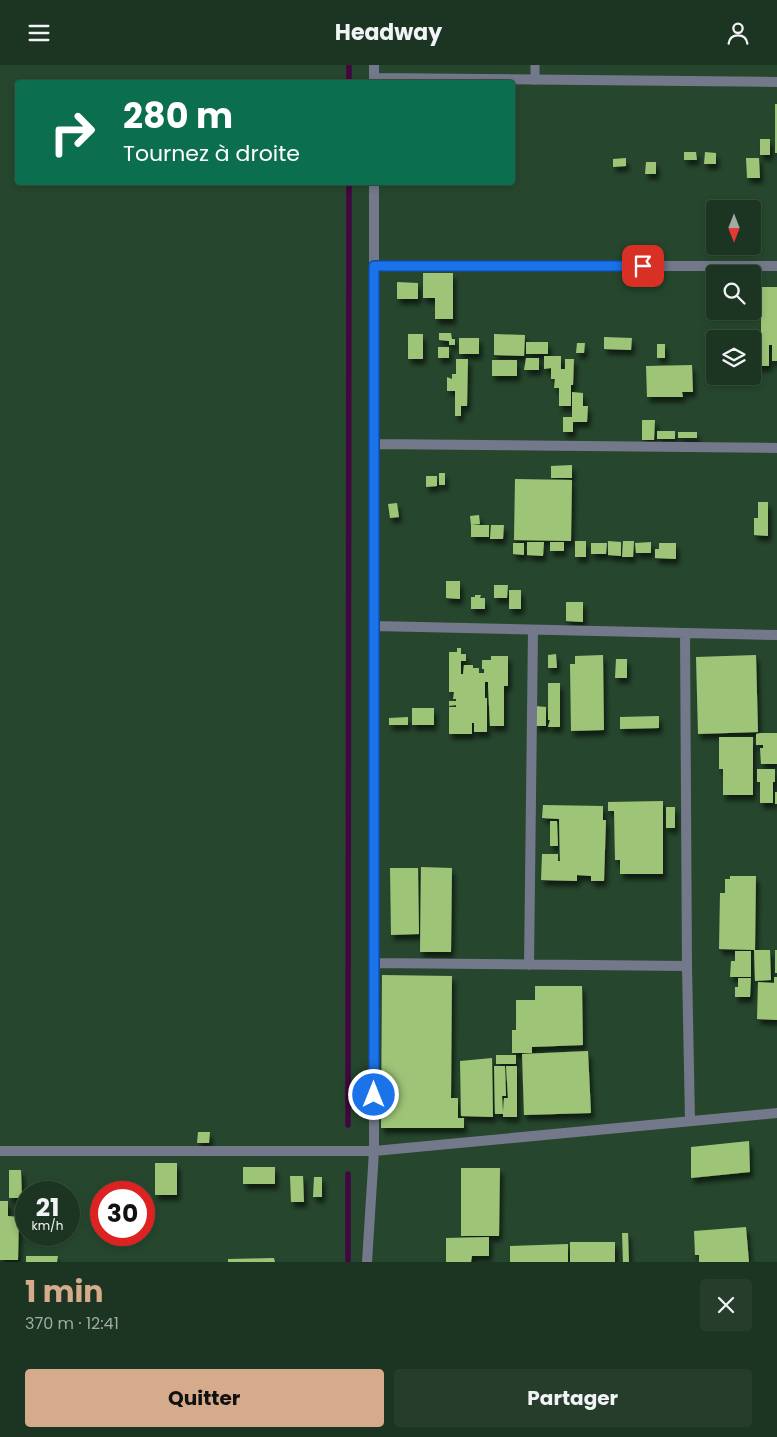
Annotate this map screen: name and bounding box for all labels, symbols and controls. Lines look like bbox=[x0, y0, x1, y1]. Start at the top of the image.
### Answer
text: Headway bbox=[335, 17, 442, 48]
icon: menu bbox=[25, 19, 53, 47]
icon: person bbox=[724, 19, 752, 47]
text: 280 m bbox=[123, 91, 233, 140]
icon: right bbox=[40, 100, 105, 165]
text: Tournez à droite bbox=[123, 138, 300, 169]
north arrow bbox=[706, 200, 761, 255]
map controls bbox=[706, 200, 761, 385]
pin bbox=[622, 245, 664, 287]
icon: arrive bbox=[629, 252, 657, 280]
button: search bbox=[706, 265, 761, 320]
button: layers bbox=[706, 330, 761, 385]
position arrow bbox=[347, 1068, 399, 1120]
speed limit sign: 30 bbox=[90, 1181, 155, 1246]
text: 21 bbox=[36, 1190, 59, 1225]
text: km/h bbox=[32, 1217, 63, 1234]
text: 1 min bbox=[25, 1270, 103, 1313]
button: close bbox=[700, 1279, 752, 1331]
text: 370 m · 12:41 bbox=[25, 1312, 119, 1335]
button: Quitter bbox=[25, 1369, 384, 1427]
button: Partager bbox=[394, 1369, 752, 1427]

